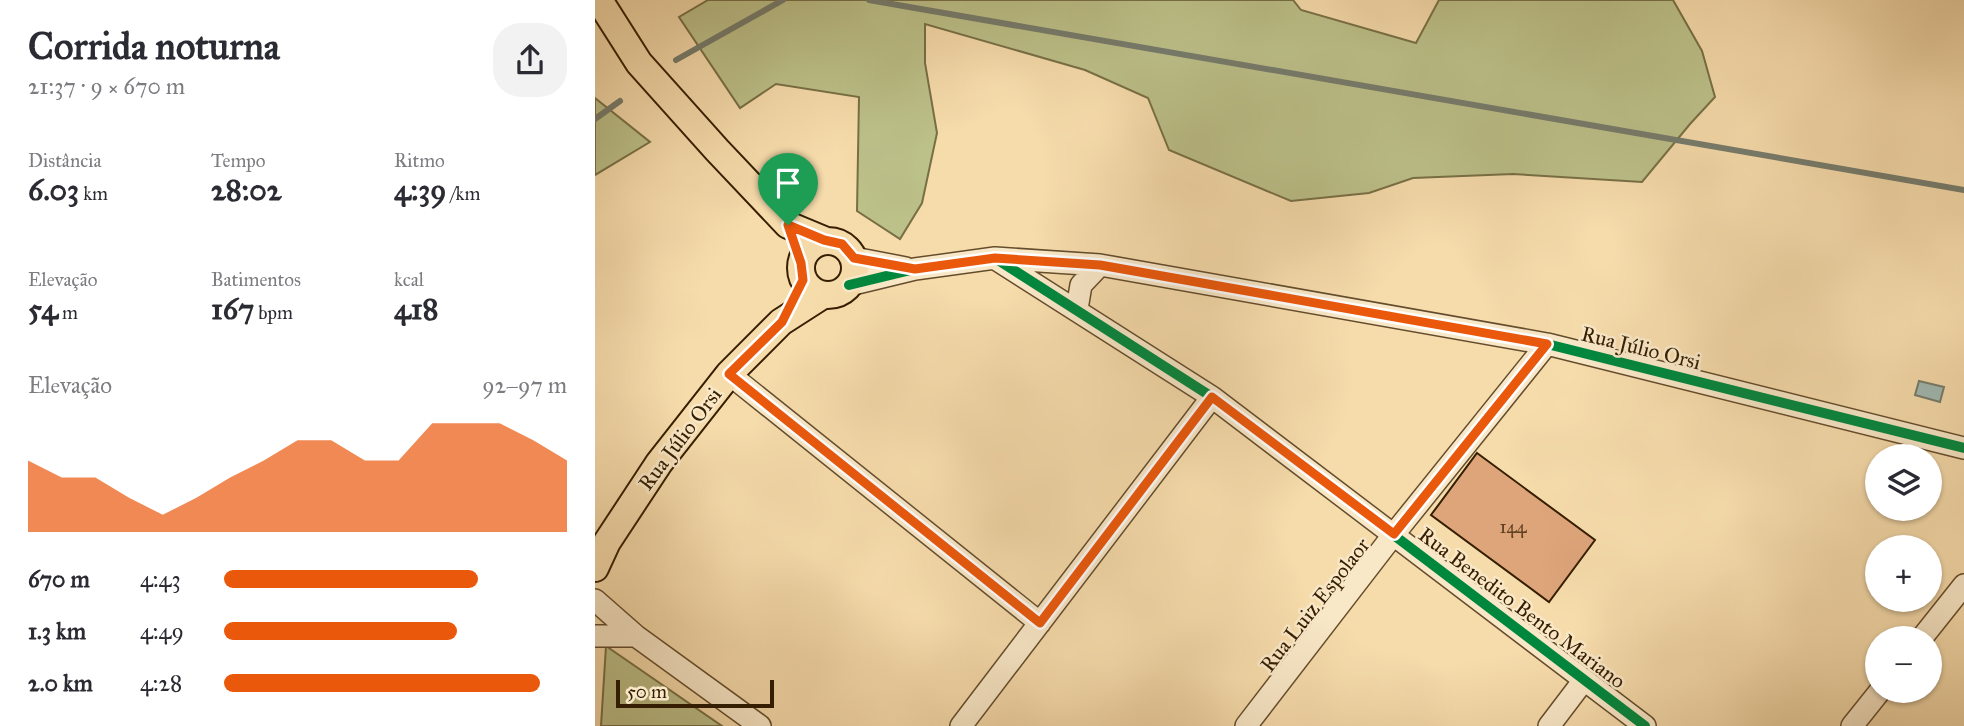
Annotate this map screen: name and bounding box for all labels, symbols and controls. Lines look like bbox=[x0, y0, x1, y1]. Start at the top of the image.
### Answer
text: Corrida noturna bbox=[28, 23, 280, 69]
button: share bbox=[493, 23, 567, 97]
text: 21:37 · 9 × 670 m bbox=[28, 72, 185, 100]
text: Distância bbox=[28, 149, 101, 172]
text: Tempo bbox=[211, 149, 266, 172]
text: Ritmo bbox=[394, 149, 445, 172]
pin bbox=[758, 153, 818, 225]
icon: arrive bbox=[769, 164, 807, 202]
text: 6.03 bbox=[28, 172, 79, 208]
text: 28:02 bbox=[211, 172, 282, 208]
text: 4:39 bbox=[394, 172, 446, 208]
text: km bbox=[79, 182, 108, 205]
text: /km bbox=[446, 182, 480, 205]
text: Elevação bbox=[28, 268, 97, 291]
text: Batimentos bbox=[211, 268, 301, 291]
text: kcal bbox=[394, 268, 424, 291]
text: 54 bbox=[28, 291, 58, 327]
text: 167 bbox=[211, 291, 254, 327]
text: 418 bbox=[394, 291, 439, 327]
text: m bbox=[58, 301, 78, 324]
text: bpm bbox=[254, 301, 293, 324]
street label: Rua Júlio Orsi bbox=[1579, 321, 1704, 375]
text: Elevação bbox=[28, 371, 112, 399]
text: 92–97 m bbox=[482, 371, 567, 399]
street label: Rua Júlio Orsi bbox=[633, 382, 727, 496]
map controls bbox=[1865, 444, 1942, 703]
button: layers bbox=[1865, 444, 1942, 521]
house number: 144 bbox=[1499, 516, 1528, 538]
street label: Rua Benedito Bento Mariano bbox=[1413, 522, 1631, 695]
street label: Rua Luiz Espolaor bbox=[1255, 533, 1375, 677]
button: + bbox=[1865, 535, 1942, 612]
text: 670 m bbox=[28, 565, 90, 593]
text: 4:43 bbox=[140, 565, 181, 593]
text: 1.3 km bbox=[28, 617, 86, 645]
text: 4:49 bbox=[140, 617, 184, 645]
button: − bbox=[1865, 626, 1942, 703]
text: 2.0 km bbox=[28, 669, 93, 697]
text: 4:28 bbox=[140, 669, 182, 697]
scale bar bbox=[616, 677, 773, 709]
text: 50 m bbox=[627, 680, 667, 703]

